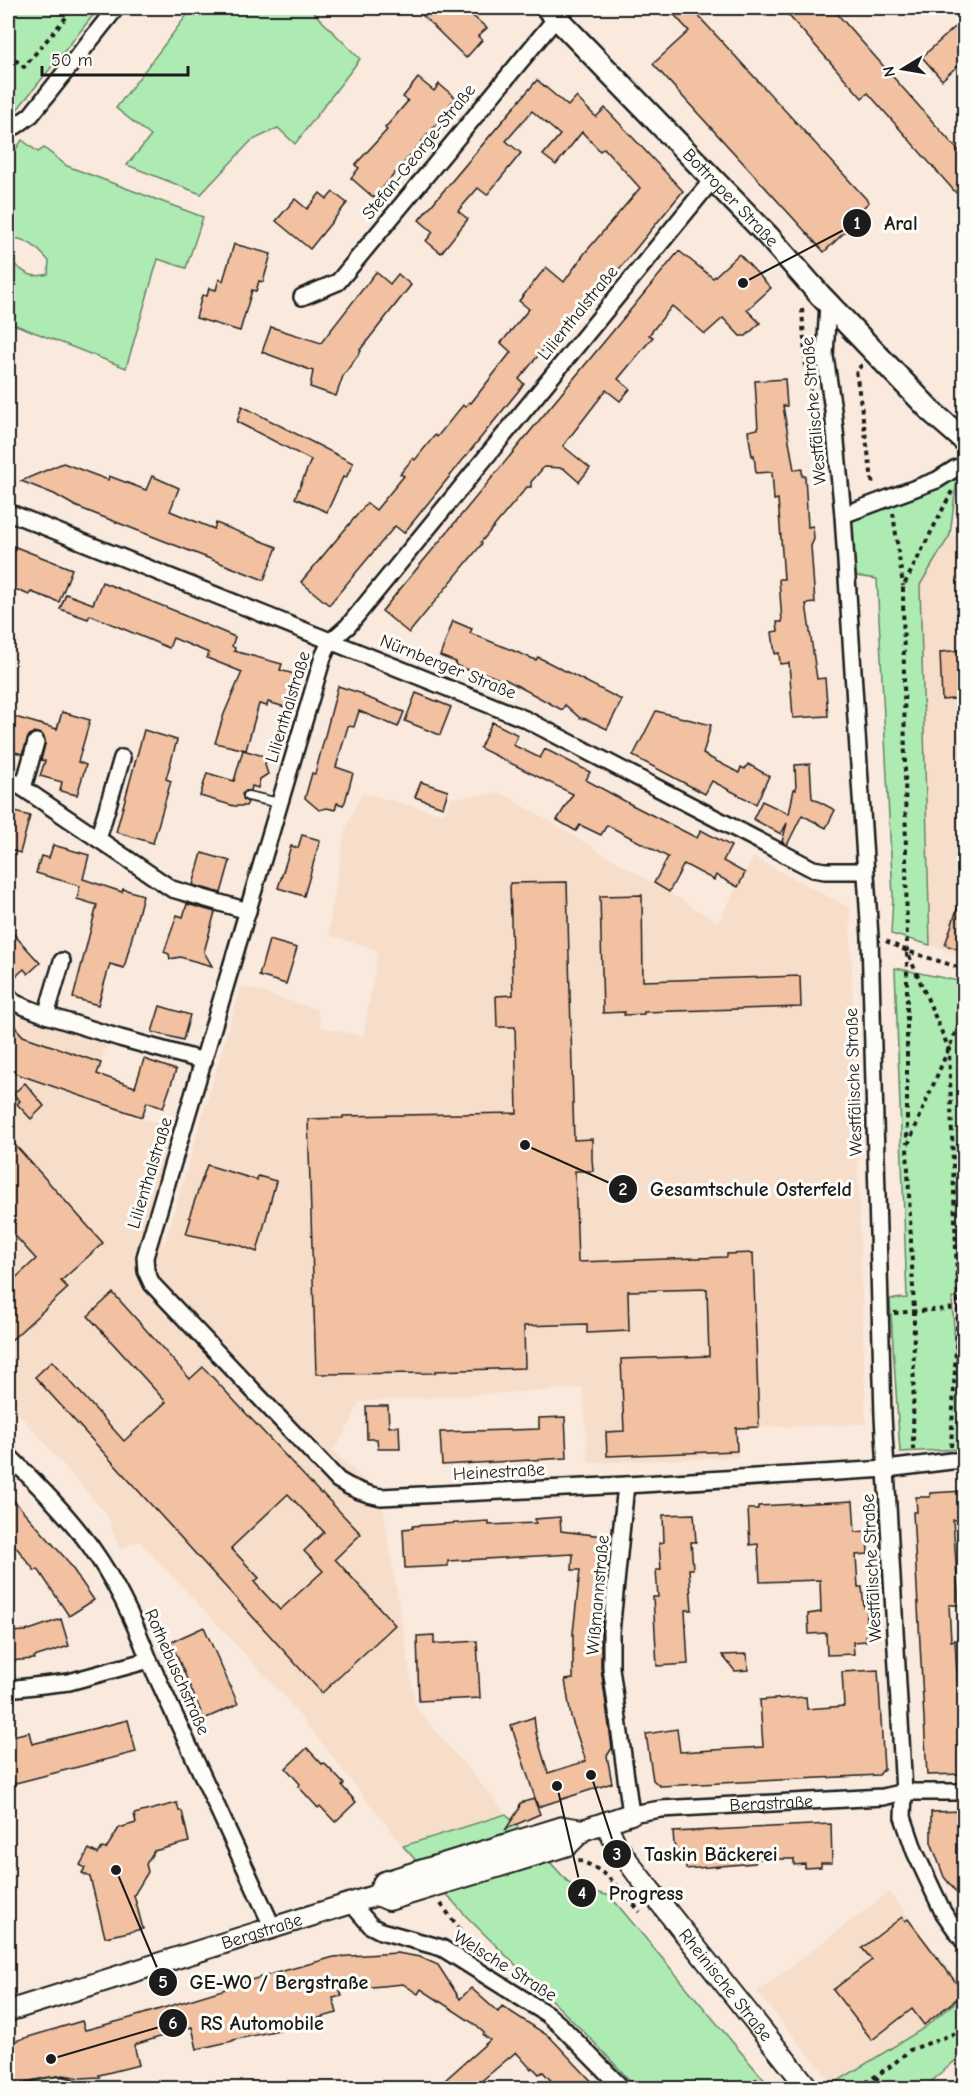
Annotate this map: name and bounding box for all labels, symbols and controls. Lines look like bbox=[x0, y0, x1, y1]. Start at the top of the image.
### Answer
scale bar bbox=[42, 39, 188, 77]
north arrow bbox=[873, 39, 933, 99]
text: 50 m bbox=[51, 50, 93, 71]
text: N bbox=[879, 65, 899, 79]
street label: Stefan-George-Straße bbox=[358, 80, 480, 224]
street label: Bottroper Straße bbox=[678, 144, 783, 251]
callout: Aral bbox=[842, 204, 930, 242]
text: Aral bbox=[884, 212, 918, 235]
text: 1 bbox=[853, 213, 861, 234]
street label: Lilienthalstraße bbox=[534, 262, 622, 364]
street label: Westfälische Straße bbox=[797, 336, 831, 486]
street label: Nürnberger Straße bbox=[377, 630, 519, 704]
street label: Lilienthalstraße bbox=[261, 649, 315, 765]
street label: Westfälische Straße bbox=[841, 1007, 867, 1157]
street label: Lilienthalstraße bbox=[123, 1115, 177, 1231]
callout: Gesamtschule Osterfeld bbox=[608, 1170, 864, 1208]
text: Gesamtschule Osterfeld bbox=[650, 1178, 852, 1201]
text: 2 bbox=[619, 1179, 628, 1200]
street label: Heinestraße bbox=[452, 1459, 546, 1485]
street label: Westfälische Straße bbox=[858, 1493, 886, 1643]
street label: Wißmannstraße bbox=[582, 1534, 614, 1656]
street label: Rothebuschstraße bbox=[140, 1606, 214, 1738]
street label: Bergstraße bbox=[729, 1790, 814, 1816]
callout: Taskin Bäckerei bbox=[602, 1835, 790, 1873]
text: Taskin Bäckerei bbox=[644, 1843, 778, 1866]
text: 3 bbox=[613, 1844, 621, 1865]
callout: Progress bbox=[567, 1874, 696, 1912]
text: Progress bbox=[609, 1882, 683, 1905]
text: 4 bbox=[578, 1883, 586, 1904]
street label: Bergstraße bbox=[219, 1909, 305, 1954]
street label: Rheinische Straße bbox=[674, 1924, 777, 2045]
street label: Welsche Straße bbox=[449, 1926, 561, 2006]
callout: GE-WO / Bergstraße bbox=[148, 1963, 381, 2001]
text: GE-WO / Bergstraße bbox=[190, 1971, 369, 1994]
text: 5 bbox=[158, 1972, 168, 1993]
callout: RS Automobile bbox=[158, 2004, 336, 2042]
text: RS Automobile bbox=[200, 2012, 324, 2035]
text: 6 bbox=[168, 2013, 178, 2034]

